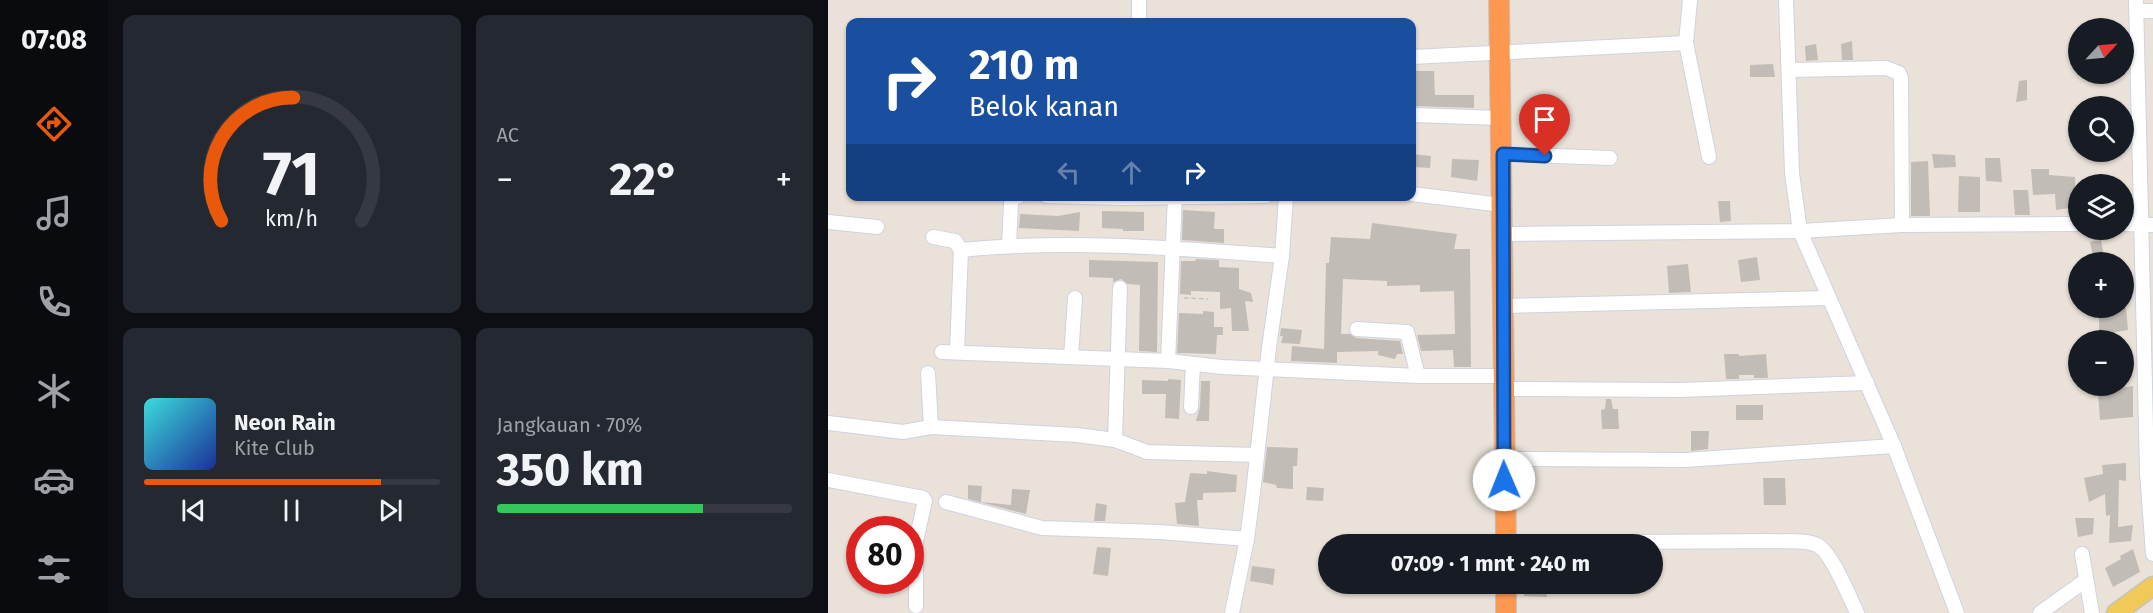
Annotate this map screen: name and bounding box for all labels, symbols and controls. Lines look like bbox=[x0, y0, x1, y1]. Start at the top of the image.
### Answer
north arrow bbox=[2068, 18, 2134, 84]
map controls bbox=[2068, 18, 2134, 396]
text: 07:08 bbox=[21, 24, 87, 56]
text: 210 m bbox=[969, 40, 1079, 90]
icon: right bbox=[870, 42, 948, 120]
text: Belok kanan bbox=[969, 91, 1119, 123]
pin bbox=[1519, 94, 1570, 156]
button: search bbox=[2068, 96, 2134, 162]
icon: directions bbox=[33, 103, 75, 145]
icon: arrive bbox=[1528, 103, 1561, 136]
text: AC bbox=[497, 123, 519, 147]
text: 71 bbox=[263, 137, 320, 212]
text: 22° bbox=[609, 153, 679, 207]
icon: left bbox=[1052, 156, 1085, 189]
icon: ahead bbox=[1115, 156, 1148, 189]
icon: right bbox=[1178, 156, 1211, 189]
text: − bbox=[497, 160, 513, 200]
text: + bbox=[776, 160, 792, 200]
button: layers bbox=[2068, 174, 2134, 240]
icon: music bbox=[33, 192, 75, 234]
text: km/h bbox=[265, 206, 318, 232]
button: + bbox=[2068, 252, 2134, 318]
icon: phone bbox=[33, 281, 75, 323]
button: − bbox=[2068, 330, 2134, 396]
icon: climate bbox=[33, 370, 75, 412]
text: Neon Rain bbox=[234, 409, 336, 436]
text: Jangkauan · 70% bbox=[497, 413, 642, 437]
text: Kite Club bbox=[234, 436, 315, 460]
text: 350 km bbox=[497, 443, 644, 497]
position arrow bbox=[1472, 448, 1536, 512]
icon: car bbox=[33, 459, 75, 501]
icon: previous bbox=[177, 494, 210, 527]
icon: pause bbox=[275, 494, 308, 527]
icon: next bbox=[374, 494, 407, 527]
speed limit sign: 80 bbox=[846, 516, 924, 594]
icon: filters bbox=[33, 548, 75, 590]
text: 07:09 · 1 mnt · 240 m bbox=[1391, 550, 1590, 577]

